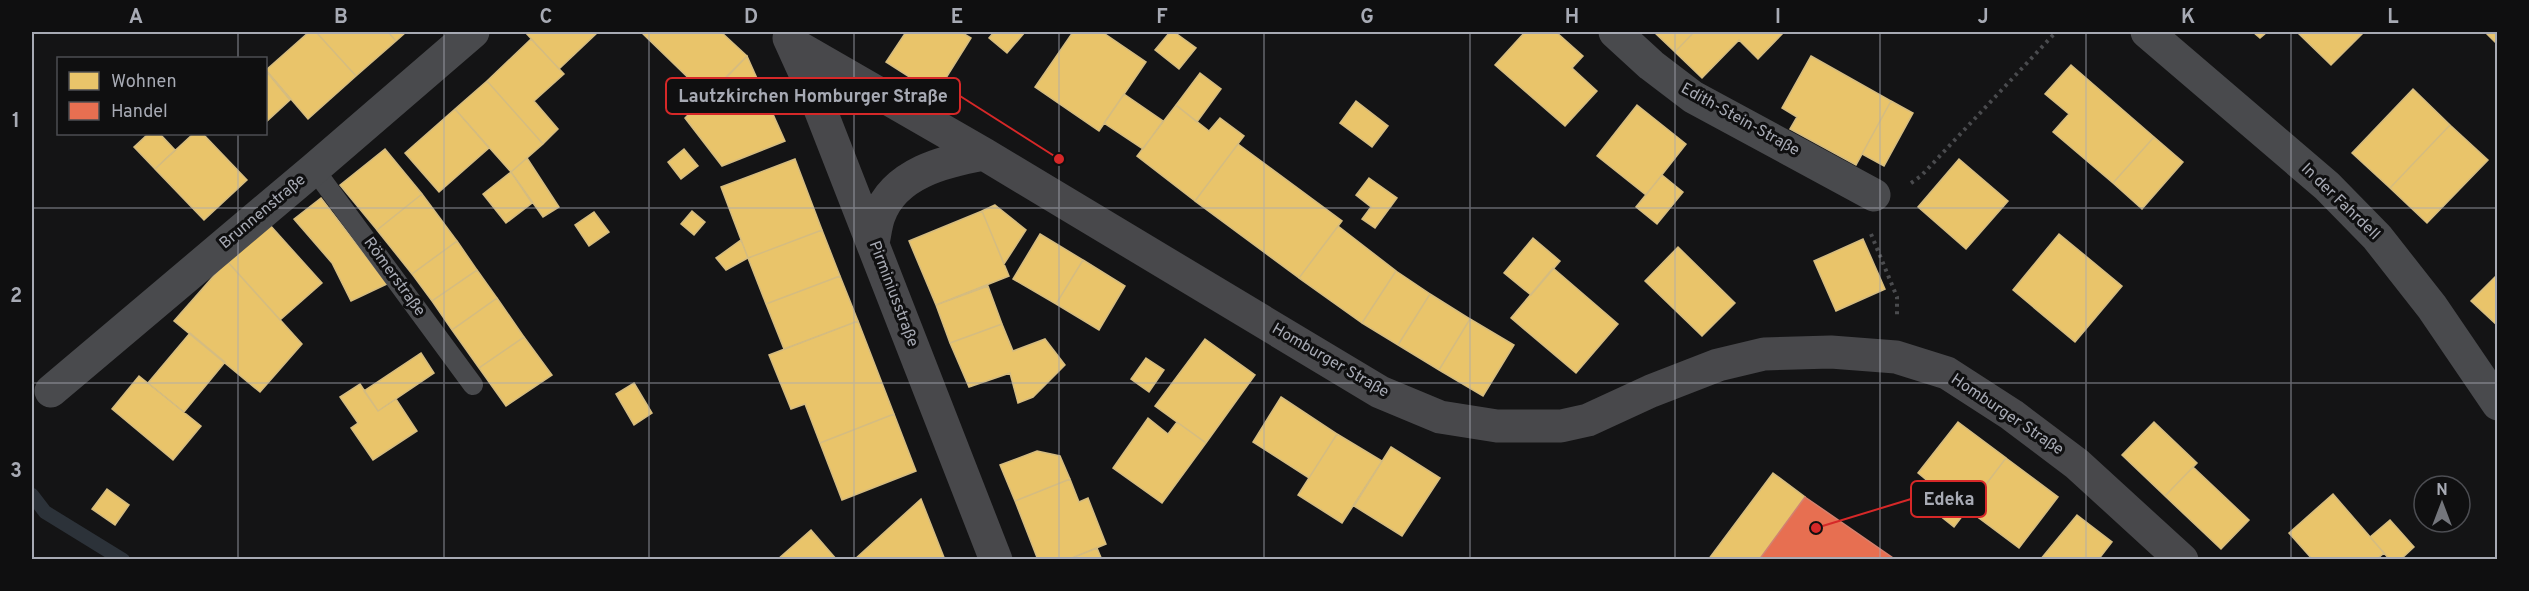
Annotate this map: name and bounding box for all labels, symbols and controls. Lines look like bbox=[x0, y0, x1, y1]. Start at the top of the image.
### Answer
text: A bbox=[129, 5, 143, 31]
text: B bbox=[334, 5, 348, 31]
text: C bbox=[540, 5, 552, 31]
text: D bbox=[744, 5, 758, 31]
text: E bbox=[951, 5, 963, 31]
text: F bbox=[1156, 5, 1168, 31]
text: G bbox=[1360, 5, 1374, 31]
text: H bbox=[1565, 5, 1579, 31]
text: I bbox=[1775, 5, 1781, 31]
text: J bbox=[1977, 5, 1989, 31]
text: K bbox=[2181, 5, 2195, 31]
text: L bbox=[2387, 5, 2399, 31]
legend bbox=[57, 57, 267, 135]
text: Wohnen bbox=[111, 71, 177, 94]
callout: Lautzkirchen Homburger Straße bbox=[666, 78, 960, 114]
street label: Edith-Stein-Straße bbox=[1677, 79, 1803, 161]
text: Lautzkirchen Homburger Straße bbox=[678, 86, 948, 109]
text: Handel bbox=[111, 101, 168, 124]
text: 1 bbox=[12, 109, 20, 135]
street label: In der Fahrdell bbox=[2296, 159, 2384, 245]
street label: Brunnenstraße bbox=[216, 170, 310, 254]
street label: Römerstraße bbox=[359, 234, 429, 320]
street label: Pirminiusstraße bbox=[864, 238, 922, 350]
text: 2 bbox=[10, 284, 22, 310]
street label: Homburger Straße bbox=[1268, 319, 1392, 403]
street label: Homburger Straße bbox=[1947, 370, 2067, 460]
text: 3 bbox=[10, 459, 22, 485]
north arrow bbox=[2412, 474, 2472, 534]
callout: Edeka bbox=[1911, 481, 1986, 517]
text: N bbox=[2436, 481, 2448, 501]
text: Edeka bbox=[1924, 489, 1974, 512]

